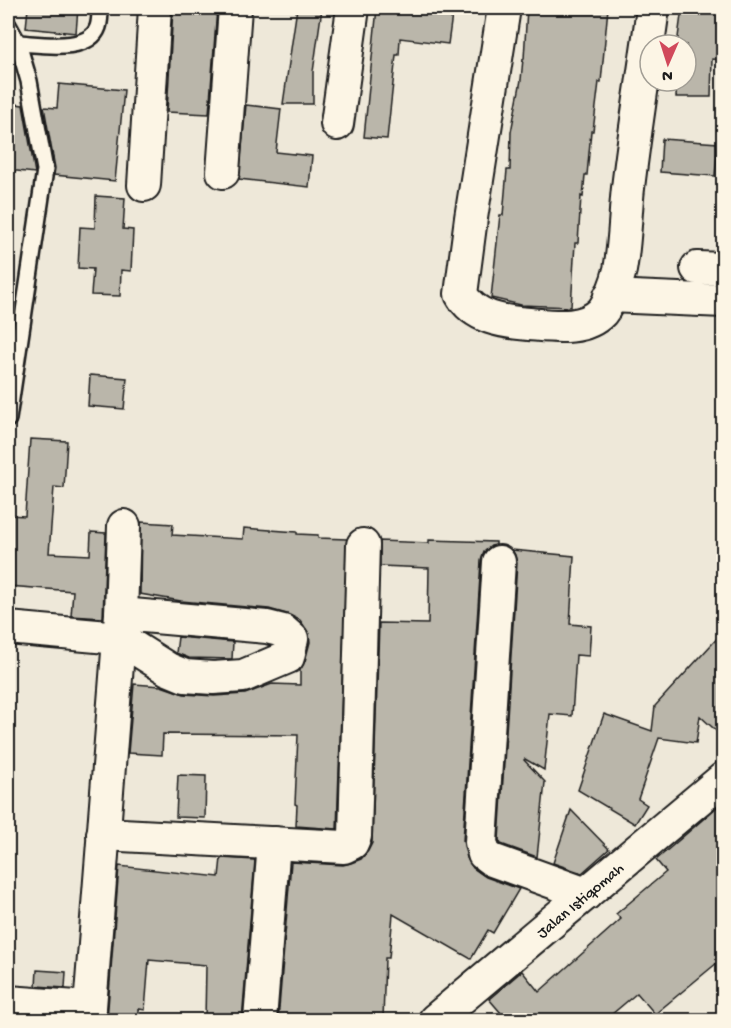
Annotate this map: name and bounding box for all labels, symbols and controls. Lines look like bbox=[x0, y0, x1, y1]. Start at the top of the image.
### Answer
north arrow bbox=[638, 33, 698, 93]
text: N bbox=[661, 65, 673, 84]
street label: Jalan Istiqomah bbox=[534, 860, 629, 944]

